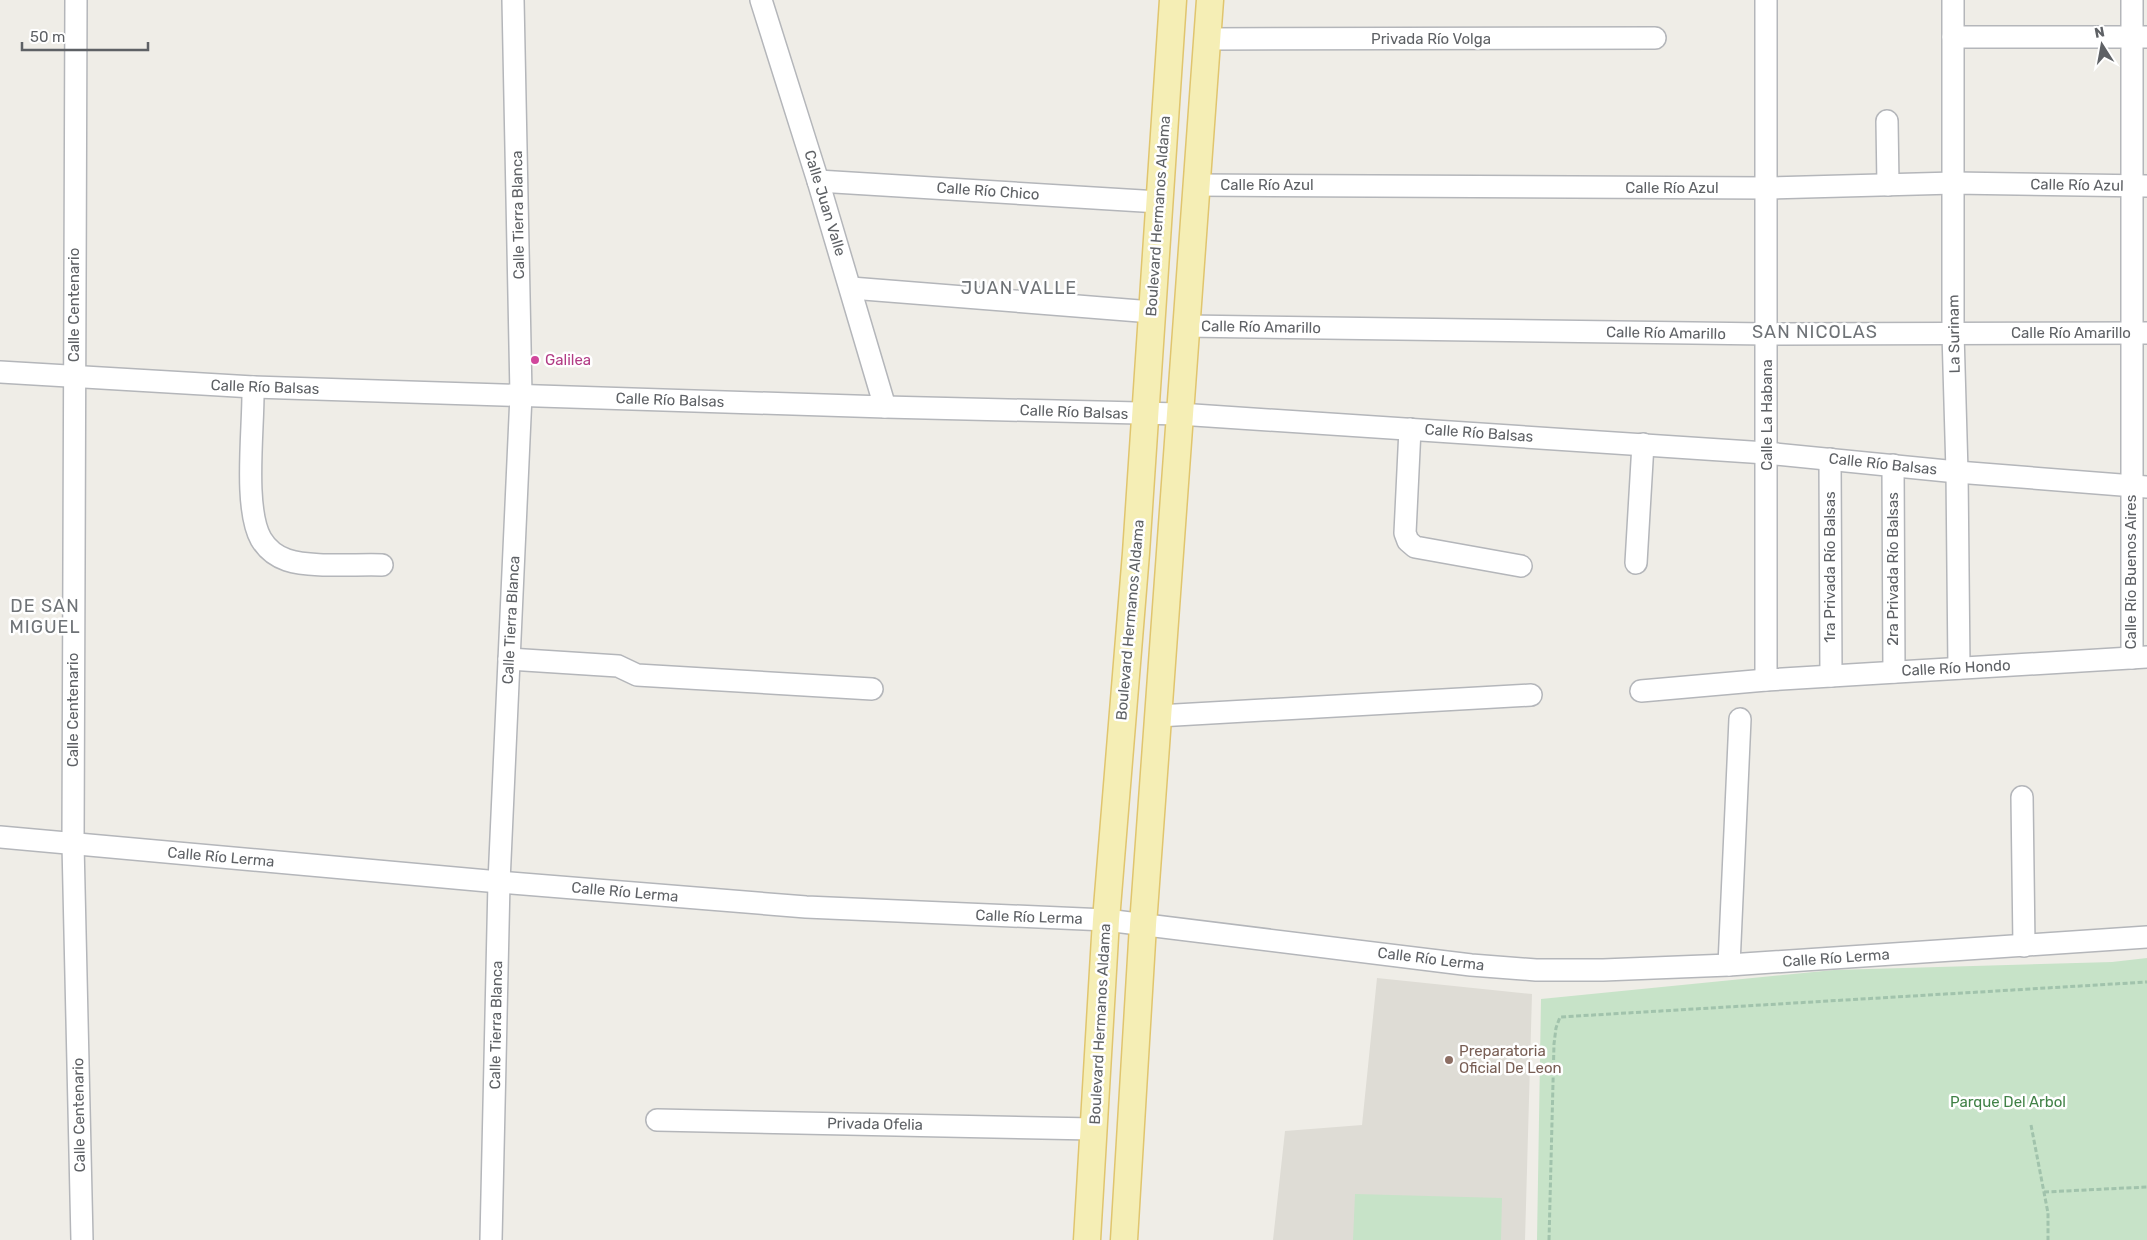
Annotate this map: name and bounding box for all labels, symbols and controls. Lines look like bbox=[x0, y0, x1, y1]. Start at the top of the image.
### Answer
scale bar bbox=[22, 20, 149, 52]
north arrow bbox=[2077, 20, 2127, 70]
text: N bbox=[2093, 23, 2106, 42]
text: 50 m bbox=[30, 28, 65, 46]
street label: Privada Río Volga bbox=[1371, 30, 1491, 48]
street label: Boulevard Hermanos Aldama bbox=[1142, 115, 1174, 317]
street label: Calle Juan Valle bbox=[800, 148, 850, 258]
street label: Calle Tierra Blanca bbox=[508, 150, 528, 280]
street label: Calle Río Azul bbox=[2030, 175, 2124, 195]
street label: Calle Río Azul bbox=[1220, 176, 1314, 194]
street label: Calle Río Chico bbox=[936, 178, 1040, 204]
street label: Calle Río Azul bbox=[1625, 179, 1719, 197]
street label: Calle Centenario bbox=[65, 248, 83, 362]
district label: JUAN VALLE bbox=[961, 277, 1077, 299]
street label: La Surinam bbox=[1944, 294, 1964, 374]
street label: Calle Río Amarillo bbox=[1201, 317, 1321, 337]
district label: SAN NICOLAS bbox=[1752, 321, 1878, 343]
street label: Calle Río Amarillo bbox=[1606, 323, 1726, 343]
street label: Calle Río Amarillo bbox=[2011, 324, 2131, 342]
place label: Galilea bbox=[545, 351, 591, 369]
marker: Galilea bbox=[529, 354, 541, 366]
street label: Calle La Habana bbox=[1758, 359, 1776, 471]
street label: Calle Río Balsas bbox=[210, 376, 320, 398]
street label: Calle Río Balsas bbox=[615, 389, 725, 411]
street label: Calle Río Balsas bbox=[1019, 401, 1129, 423]
street label: Calle Río Balsas bbox=[1424, 420, 1534, 446]
street label: Calle Río Balsas bbox=[1828, 449, 1938, 479]
street label: 1ra Privada Río Balsas bbox=[1821, 491, 1839, 643]
street label: 2ra Privada Río Balsas bbox=[1884, 492, 1902, 646]
street label: Calle Río Buenos Aires bbox=[2122, 494, 2140, 649]
street label: Boulevard Hermanos Aldama bbox=[1112, 519, 1148, 721]
street label: Calle Tierra Blanca bbox=[499, 555, 523, 685]
district label: DE SAN MIGUEL bbox=[9, 595, 81, 638]
street label: Calle Centenario bbox=[64, 653, 82, 767]
street label: Calle Río Hondo bbox=[1901, 656, 2011, 680]
street label: Calle Río Lerma bbox=[167, 843, 275, 871]
street label: Calle Río Lerma bbox=[571, 878, 679, 906]
street label: Calle Río Lerma bbox=[975, 906, 1083, 928]
street label: Boulevard Hermanos Aldama bbox=[1086, 923, 1114, 1125]
street label: Calle Río Lerma bbox=[1377, 944, 1485, 974]
street label: Calle Río Lerma bbox=[1782, 945, 1890, 971]
street label: Calle Tierra Blanca bbox=[486, 960, 506, 1090]
place label: Preparatoria Oficial De Leon bbox=[1459, 1042, 1562, 1077]
marker: Preparatoria Oficial De Leon bbox=[1443, 1054, 1455, 1066]
street label: Calle Centenario bbox=[69, 1058, 89, 1172]
park label: Parque Del Arbol bbox=[1950, 1093, 2066, 1111]
street label: Privada Ofelia bbox=[827, 1114, 923, 1134]

